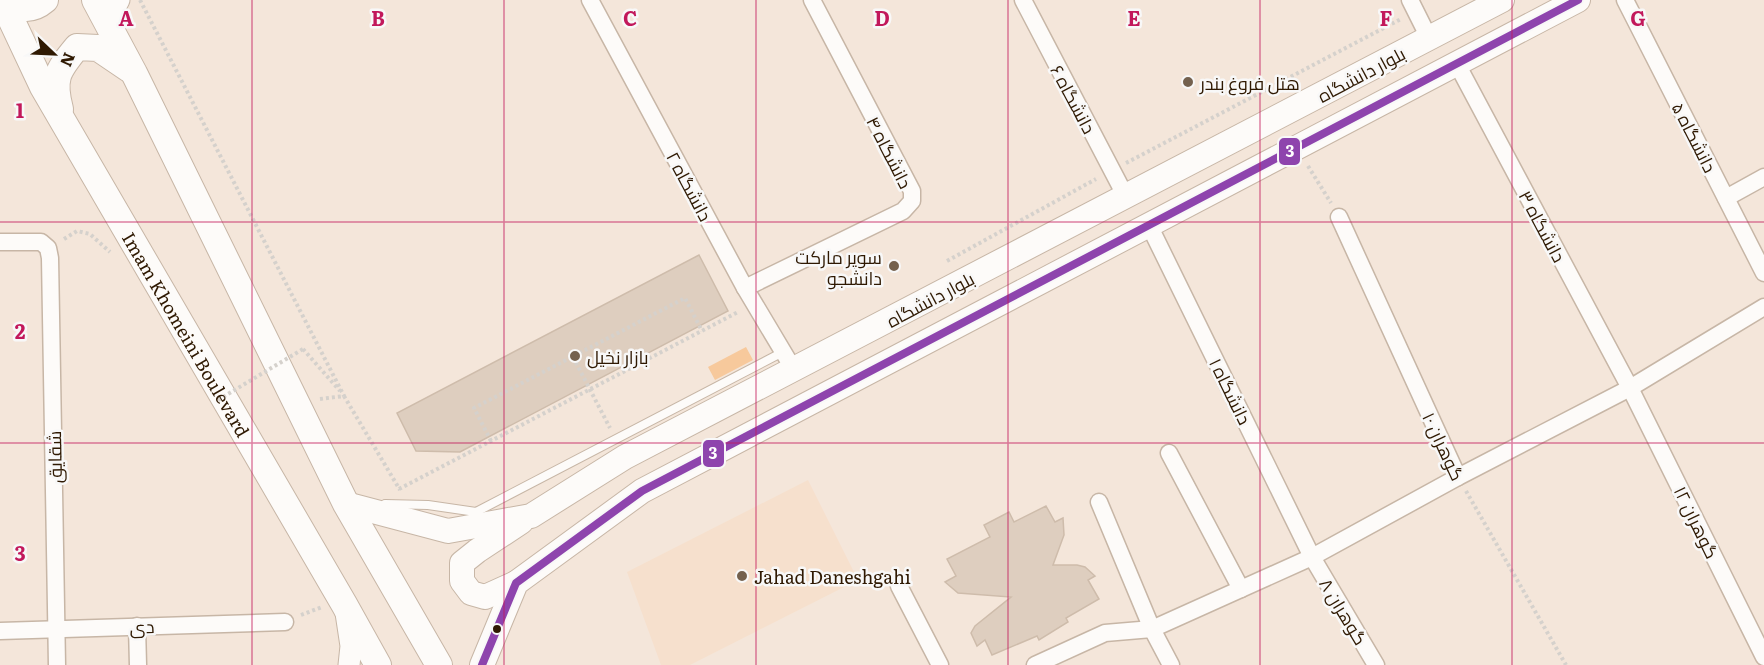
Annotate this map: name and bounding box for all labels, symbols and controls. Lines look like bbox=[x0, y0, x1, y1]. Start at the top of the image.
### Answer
text: A bbox=[118, 2, 134, 32]
text: B bbox=[371, 2, 385, 32]
text: C bbox=[623, 2, 637, 32]
text: D bbox=[874, 2, 890, 32]
text: E bbox=[1127, 2, 1141, 32]
text: F bbox=[1380, 2, 1393, 32]
text: G bbox=[1630, 2, 1646, 32]
north arrow bbox=[24, 24, 84, 84]
street label: بلوار دانشگاه bbox=[1312, 39, 1410, 109]
text: N bbox=[55, 49, 82, 71]
street label: دانشگاه ۶ bbox=[1045, 60, 1103, 138]
place label: هتل فروغ بندر bbox=[1199, 69, 1300, 96]
marker: هتل فروغ بندر bbox=[1181, 75, 1195, 89]
text: 1 bbox=[16, 94, 24, 124]
street label: دانشگاه ۵ bbox=[1666, 97, 1724, 177]
street label: دانشگاه ۴ bbox=[860, 111, 920, 193]
line badge: 3 bbox=[1278, 137, 1301, 166]
text: 3 bbox=[1286, 138, 1295, 162]
street label: دانشگاه ۲ bbox=[660, 146, 720, 226]
street label: دانشگاه ۳ bbox=[1513, 185, 1573, 267]
street label: Imam Khomeini Boulevard bbox=[116, 226, 257, 442]
place label: سوپر مارکت دانشجو bbox=[795, 243, 882, 291]
marker: سوپر مارکت دانشجو bbox=[887, 259, 901, 273]
street label: بلوار دانشگاه bbox=[881, 264, 979, 334]
text: 2 bbox=[15, 315, 26, 345]
place label: بازار نخیل bbox=[587, 343, 649, 370]
marker: بازار نخیل bbox=[568, 349, 582, 363]
street label: دانشگاه ۱ bbox=[1203, 353, 1259, 429]
street label: گوهران ۱۰ bbox=[1416, 407, 1472, 485]
street label: شقایق bbox=[40, 430, 68, 484]
line badge: 3 bbox=[702, 439, 725, 468]
text: 3 bbox=[709, 440, 718, 464]
street label: گوهران ۱۲ bbox=[1668, 481, 1726, 563]
text: 3 bbox=[14, 537, 26, 567]
place label: Jahad Daneshgahi bbox=[754, 563, 911, 590]
marker: Jahad Daneshgahi bbox=[735, 569, 749, 583]
street label: گوهران ۸ bbox=[1313, 572, 1375, 650]
street label: دی bbox=[129, 612, 155, 640]
unlabelled marker bbox=[491, 623, 503, 635]

